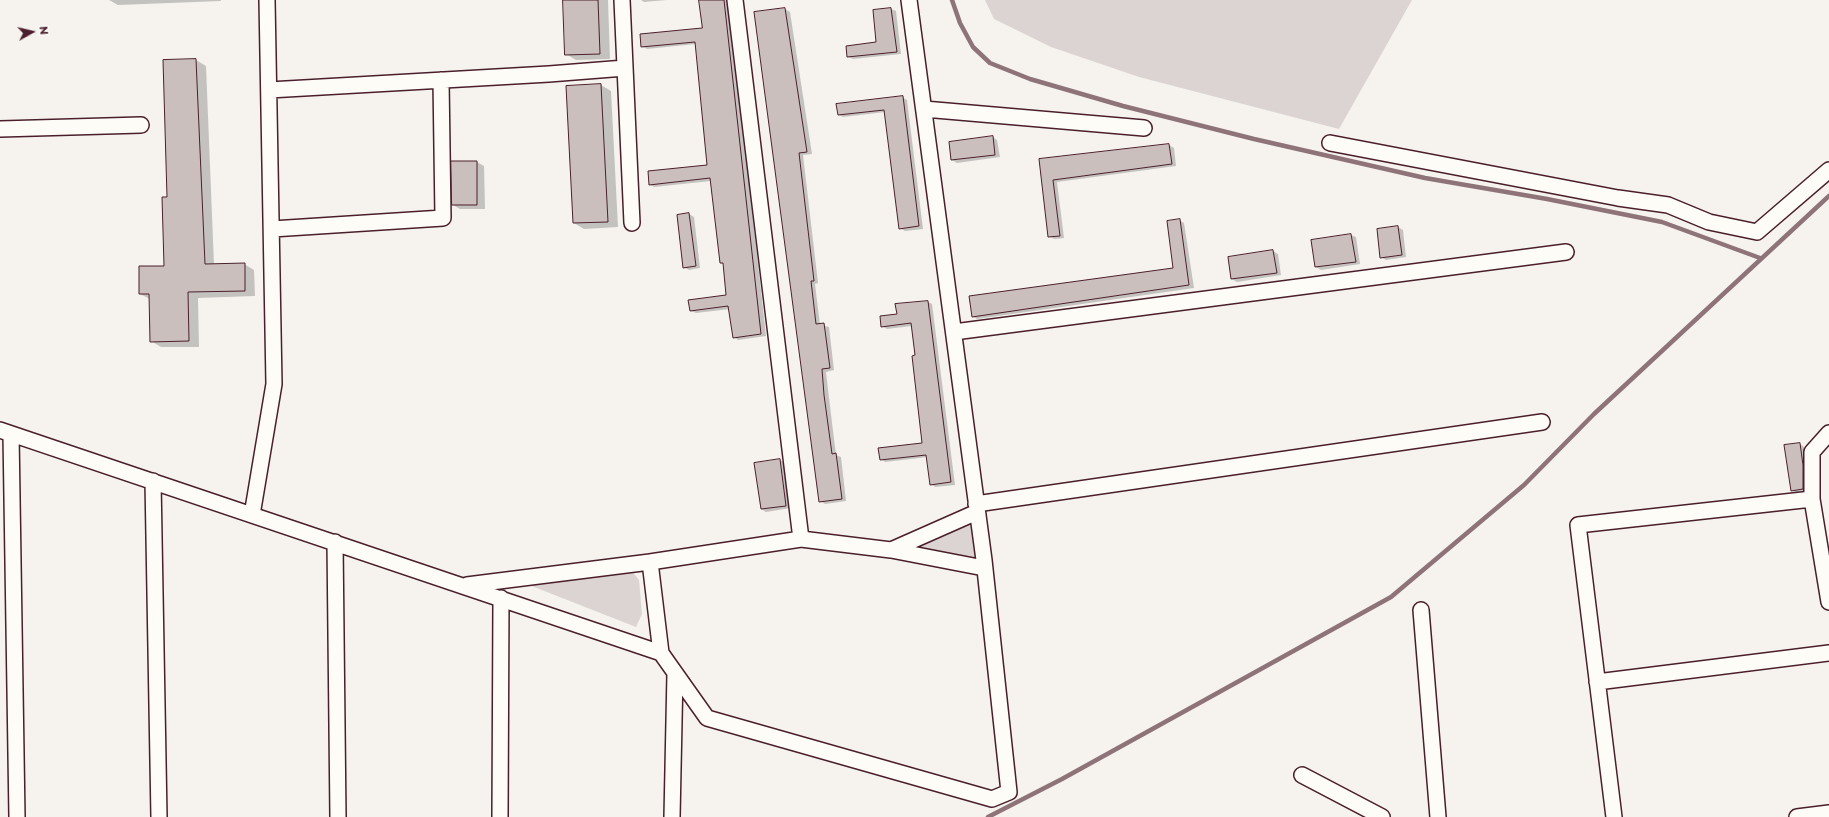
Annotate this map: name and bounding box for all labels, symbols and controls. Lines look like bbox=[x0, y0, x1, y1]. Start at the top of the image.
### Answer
north arrow bbox=[12, 12, 52, 52]
text: N bbox=[35, 25, 53, 36]

